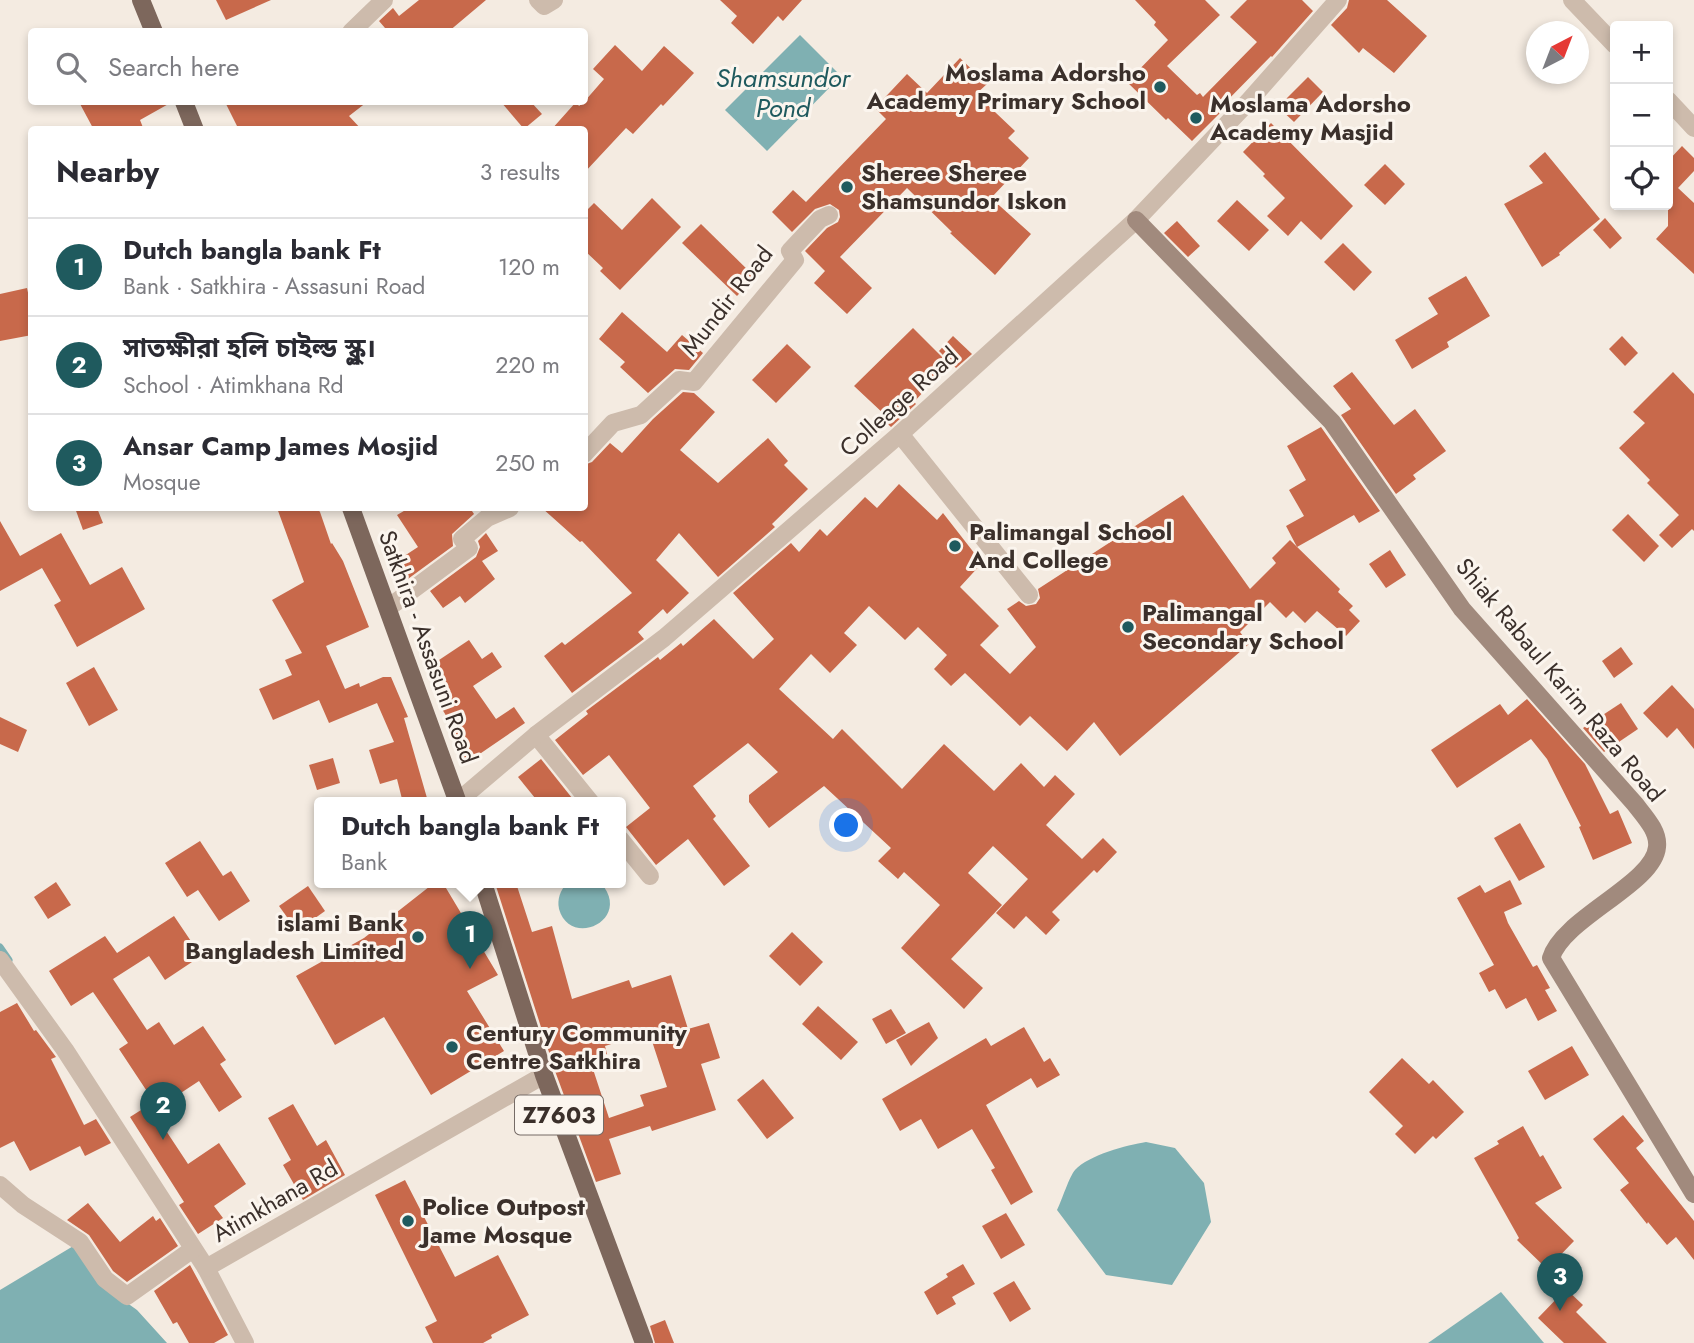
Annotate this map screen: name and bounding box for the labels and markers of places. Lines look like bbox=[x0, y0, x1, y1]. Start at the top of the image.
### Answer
place label: Moslama Adorsho Academy Primary School bbox=[866, 55, 1146, 118]
marker: Moslama Adorsho Academy Primary School bbox=[1152, 79, 1168, 95]
place label: Moslama Adorsho Academy Masjid bbox=[1209, 86, 1411, 149]
marker: Moslama Adorsho Academy Masjid bbox=[1188, 110, 1204, 126]
place label: Sheree Sheree Shamsundor Iskon bbox=[861, 155, 1067, 218]
marker: Sheree Sheree Shamsundor Iskon bbox=[839, 179, 855, 195]
place label: Palimangal School And College bbox=[968, 514, 1172, 577]
marker: Palimangal School And College bbox=[947, 538, 963, 554]
place label: Palimangal Secondary School bbox=[1142, 595, 1344, 658]
marker: Palimangal Secondary School bbox=[1120, 619, 1136, 635]
place label: islami Bank Bangladesh Limited bbox=[185, 905, 404, 968]
pin: 1 bbox=[447, 911, 493, 969]
marker: islami Bank Bangladesh Limited bbox=[410, 929, 426, 945]
place label: Century Community Centre Satkhira bbox=[466, 1015, 687, 1078]
marker: Century Community Centre Satkhira bbox=[444, 1039, 460, 1055]
pin: 2 bbox=[140, 1082, 186, 1140]
place label: Police Outpost Jame Mosque bbox=[418, 1189, 585, 1252]
marker: Police Outpost Jame Mosque bbox=[400, 1213, 416, 1229]
pin: 3 bbox=[1537, 1253, 1583, 1311]

